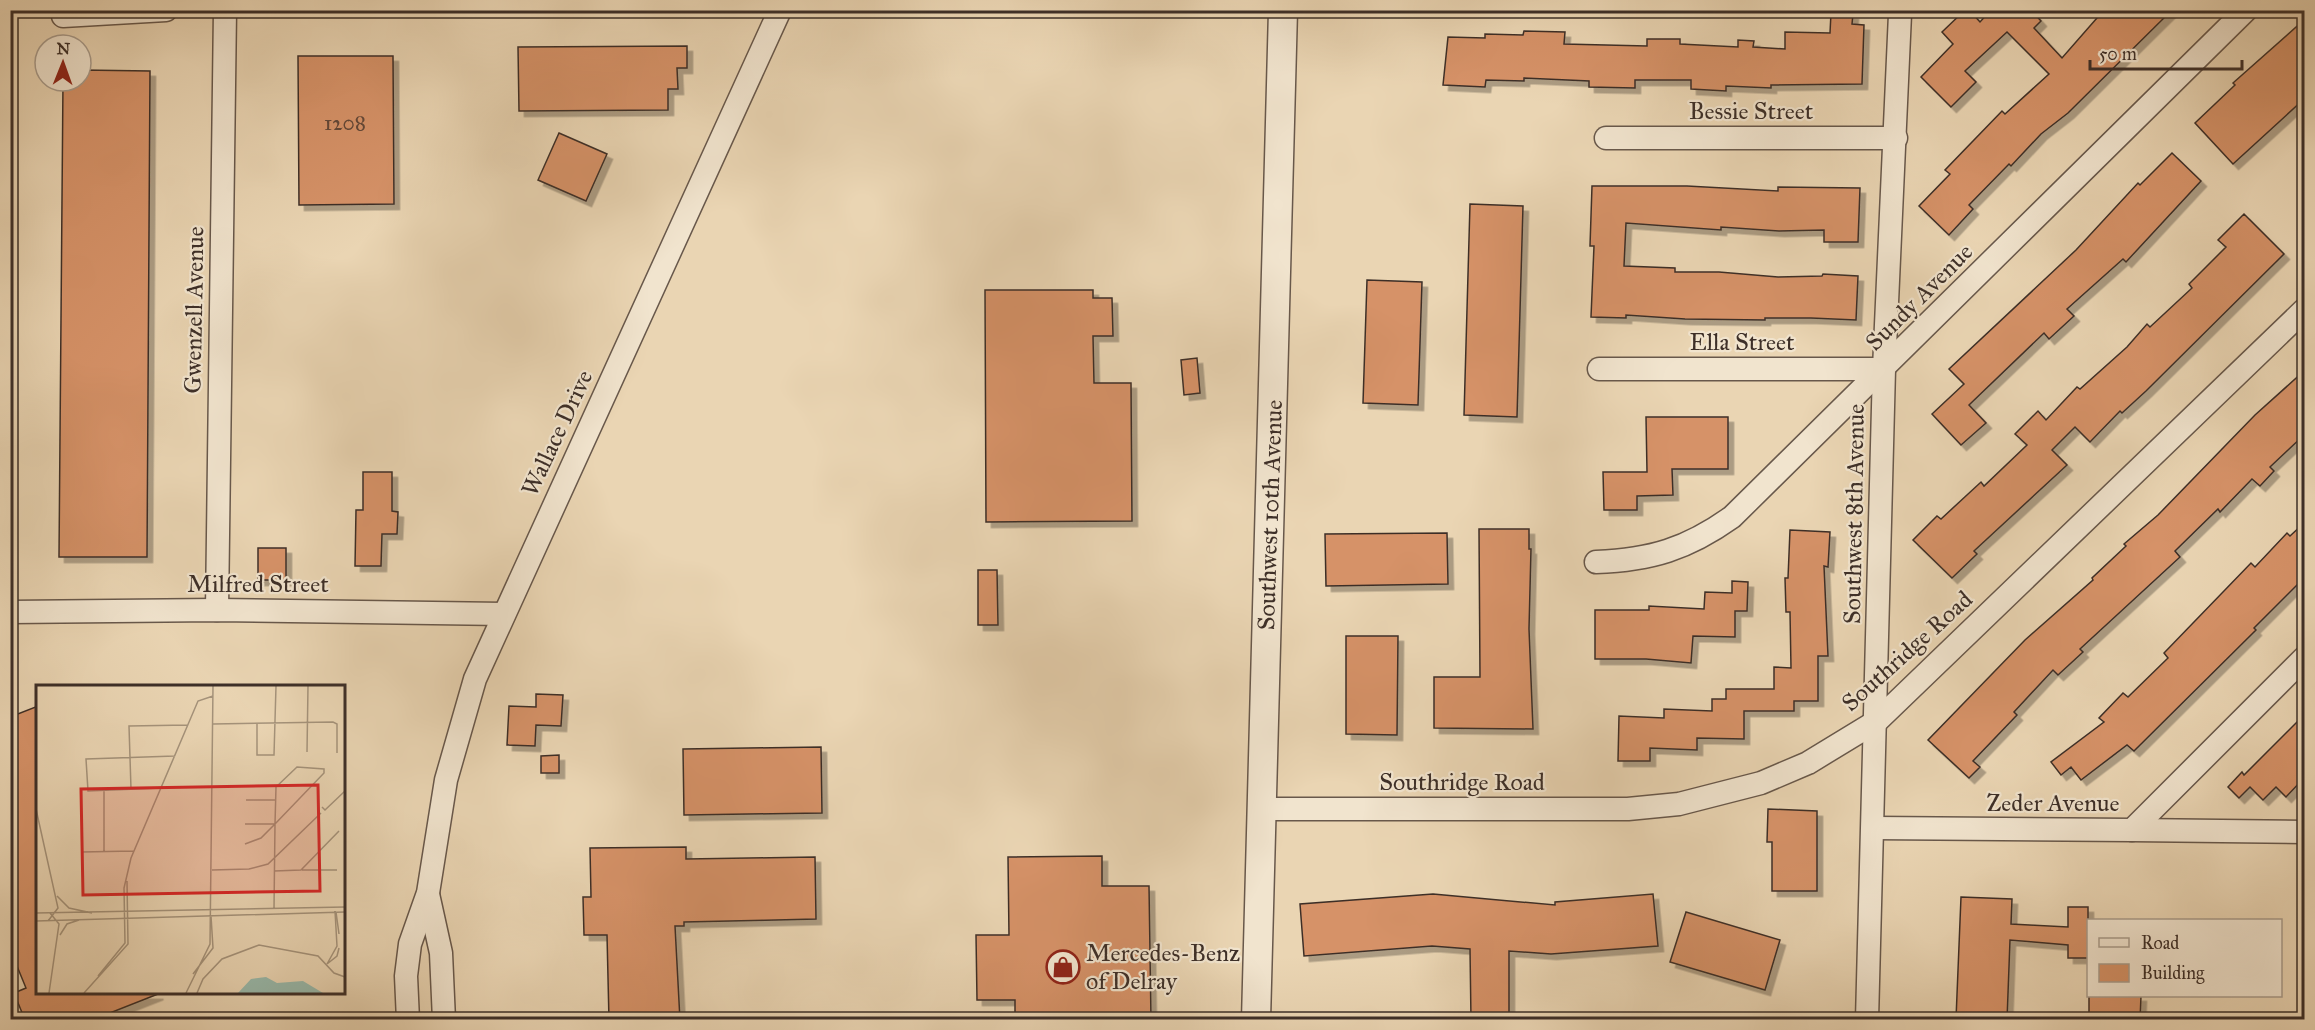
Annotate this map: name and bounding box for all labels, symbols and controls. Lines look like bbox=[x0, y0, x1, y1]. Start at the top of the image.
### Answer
north arrow bbox=[33, 33, 93, 93]
scale bar bbox=[2090, 33, 2242, 71]
text: N bbox=[56, 39, 71, 58]
text: 50 m bbox=[2099, 43, 2137, 65]
street label: Bessie Street bbox=[1689, 96, 1814, 126]
house number: 1208 bbox=[324, 110, 366, 136]
street label: Gwenzell Avenue bbox=[178, 226, 210, 394]
street label: Sundy Avenue bbox=[1859, 237, 1979, 357]
street label: Ella Street bbox=[1689, 327, 1795, 357]
street label: Wallace Drive bbox=[515, 365, 599, 501]
street label: Southwest 10th Avenue bbox=[1251, 399, 1289, 631]
street label: Southwest 8th Avenue bbox=[1837, 404, 1871, 624]
street label: Milfred Street bbox=[187, 569, 329, 599]
street label: Southridge Road bbox=[1835, 584, 1979, 718]
inset map bbox=[36, 685, 345, 994]
street label: Southridge Road bbox=[1379, 767, 1545, 797]
street label: Zeder Avenue bbox=[1986, 788, 2120, 818]
legend bbox=[2087, 919, 2282, 997]
text: Road bbox=[2141, 932, 2179, 954]
place label: Mercedes-Benz of Delray bbox=[1086, 938, 1240, 996]
shop icon: Mercedes-Benz of Delray bbox=[1045, 949, 1081, 985]
text: Building bbox=[2141, 962, 2205, 985]

